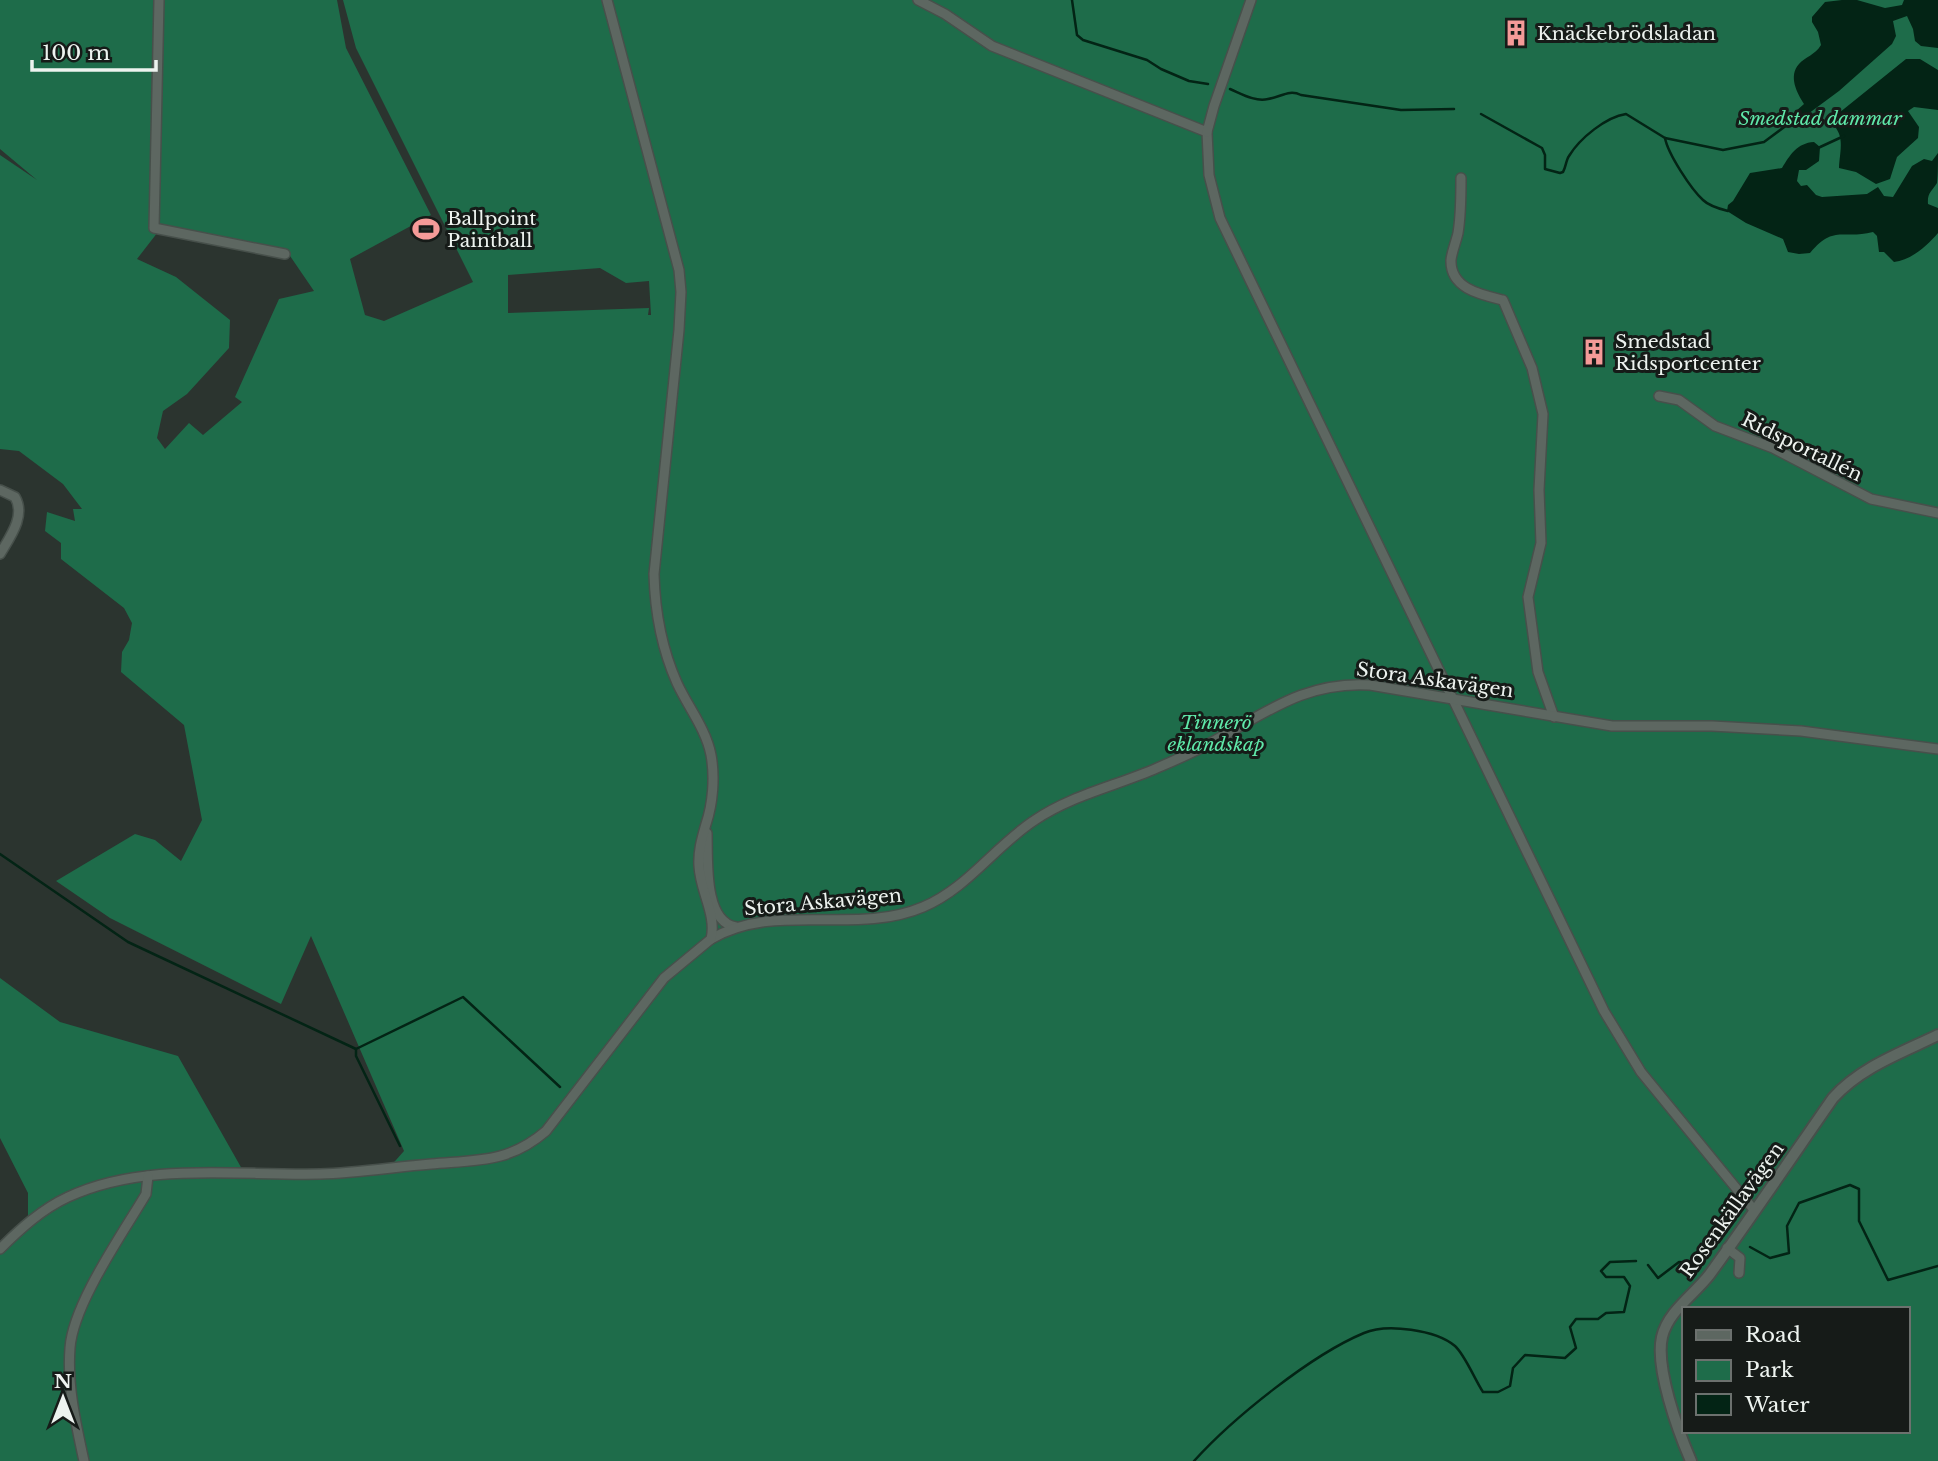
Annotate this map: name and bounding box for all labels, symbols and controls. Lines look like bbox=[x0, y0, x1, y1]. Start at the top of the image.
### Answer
building icon: Knäckebrödsladan bbox=[1501, 18, 1531, 48]
place label: Knäckebrödsladan bbox=[1537, 22, 1716, 45]
scale bar bbox=[32, 28, 156, 72]
text: 100 m bbox=[42, 40, 110, 66]
park label: Smedstad dammar bbox=[1738, 107, 1903, 130]
place label: Ballpoint Paintball bbox=[447, 207, 537, 252]
sports icon: Ballpoint Paintball bbox=[411, 214, 441, 244]
place label: Smedstad Ridsportcenter bbox=[1615, 330, 1761, 375]
building icon: Smedstad Ridsportcenter bbox=[1579, 337, 1609, 367]
street label: Ridsportallén bbox=[1738, 408, 1866, 486]
street label: Stora Askavägen bbox=[1355, 658, 1515, 702]
park label: Tinnerö eklandskap bbox=[1168, 711, 1264, 756]
street label: Stora Askavägen bbox=[743, 884, 903, 920]
street label: Rosenkällavägen bbox=[1675, 1138, 1789, 1282]
legend bbox=[1682, 1307, 1910, 1433]
text: Road bbox=[1745, 1322, 1801, 1348]
text: Park bbox=[1745, 1357, 1794, 1383]
north arrow bbox=[28, 1363, 98, 1433]
text: N bbox=[54, 1370, 72, 1393]
text: Water bbox=[1744, 1392, 1809, 1418]

